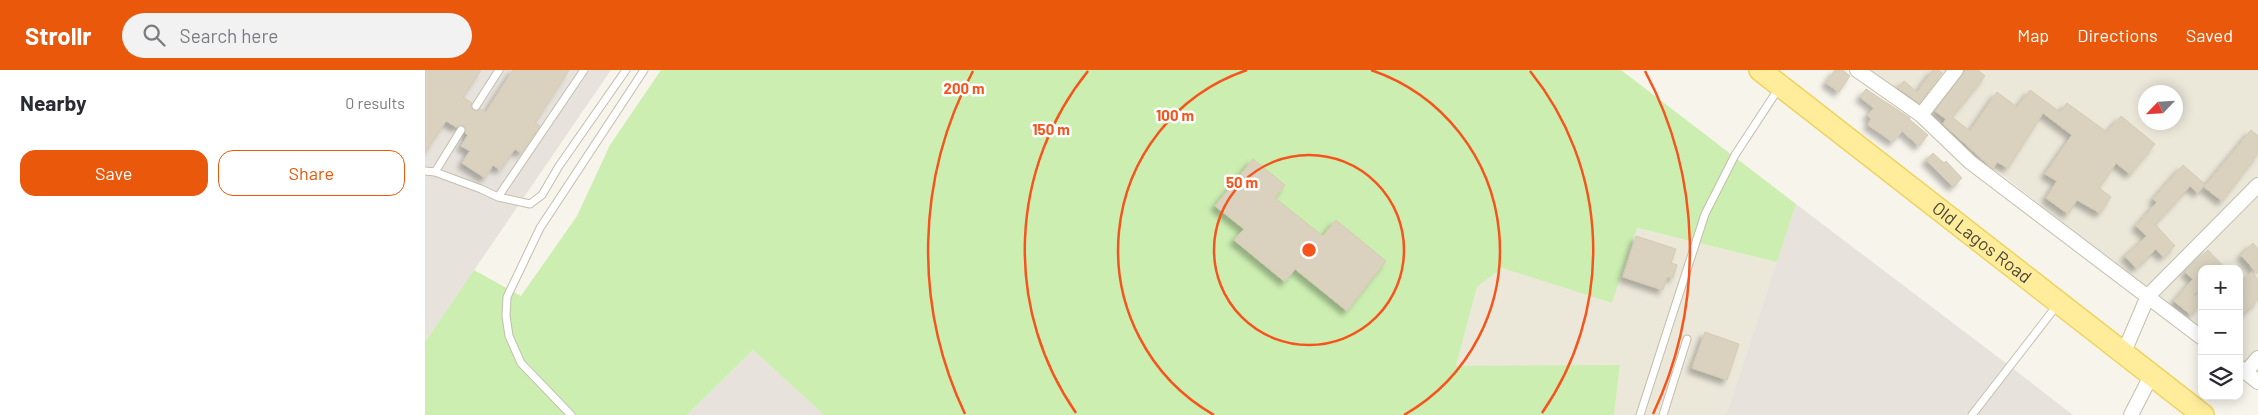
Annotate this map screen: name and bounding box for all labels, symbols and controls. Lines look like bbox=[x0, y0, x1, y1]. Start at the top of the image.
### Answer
search box bbox=[122, 13, 472, 58]
text: Strollr bbox=[25, 21, 92, 50]
icon: search bbox=[140, 21, 168, 49]
text: Search here bbox=[180, 24, 278, 47]
text: Map bbox=[2017, 24, 2049, 46]
text: Directions bbox=[2077, 24, 2158, 46]
text: Saved bbox=[2186, 24, 2233, 46]
text: 200 m bbox=[943, 79, 985, 97]
north arrow bbox=[2138, 85, 2183, 130]
text: Nearby bbox=[20, 90, 86, 115]
text: 0 results bbox=[345, 93, 405, 112]
text: 100 m bbox=[1156, 106, 1194, 124]
text: 150 m bbox=[1032, 120, 1070, 138]
button: Save bbox=[20, 150, 208, 196]
button: Share bbox=[218, 150, 405, 196]
text: 50 m bbox=[1226, 173, 1258, 191]
street label: Old Lagos Road bbox=[1928, 196, 2036, 287]
centre of rings bbox=[1300, 241, 1318, 259]
map controls bbox=[2198, 265, 2243, 400]
button: + bbox=[2198, 265, 2243, 310]
button: − bbox=[2198, 310, 2243, 355]
button: layers bbox=[2198, 355, 2243, 400]

